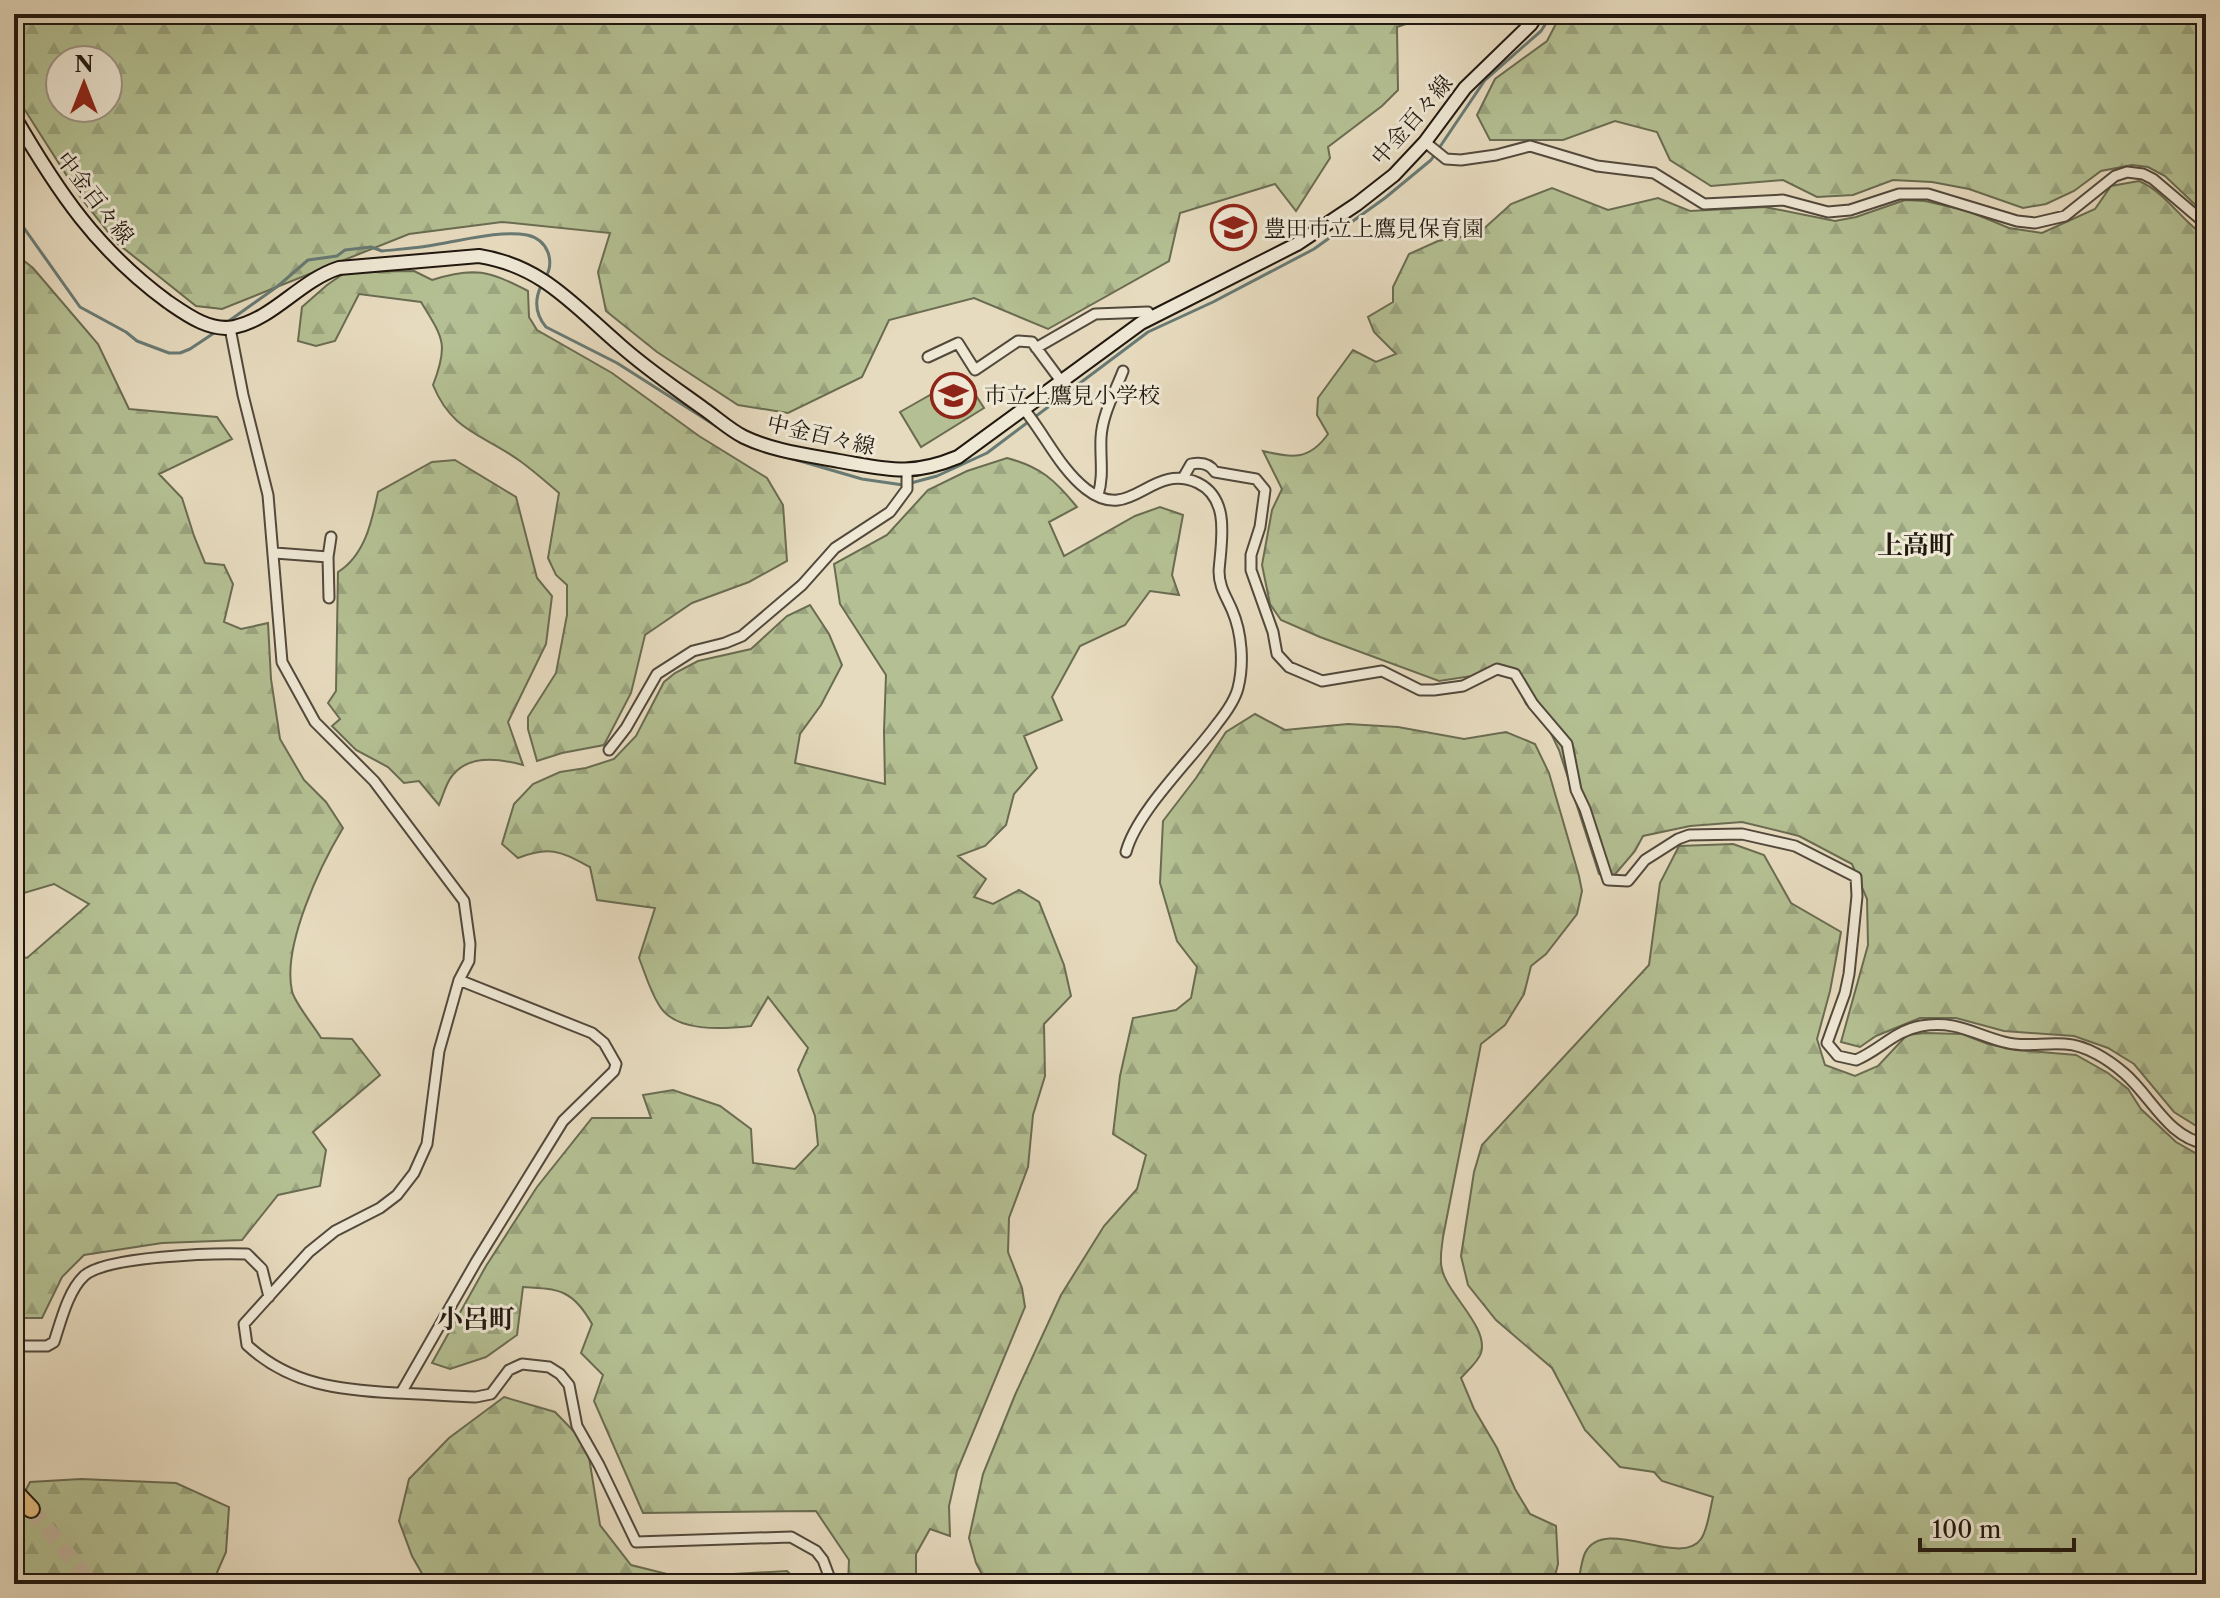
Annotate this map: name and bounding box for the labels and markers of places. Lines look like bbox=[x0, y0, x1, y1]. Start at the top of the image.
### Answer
school or university icon: 豊田市立上鷹見保育園 bbox=[1209, 204, 1257, 252]
place label: 豊田市立上鷹見保育園 bbox=[1264, 215, 1484, 242]
school or university icon: 市立上鷹見小学校 bbox=[929, 371, 977, 419]
place label: 市立上鷹見小学校 bbox=[984, 382, 1160, 409]

